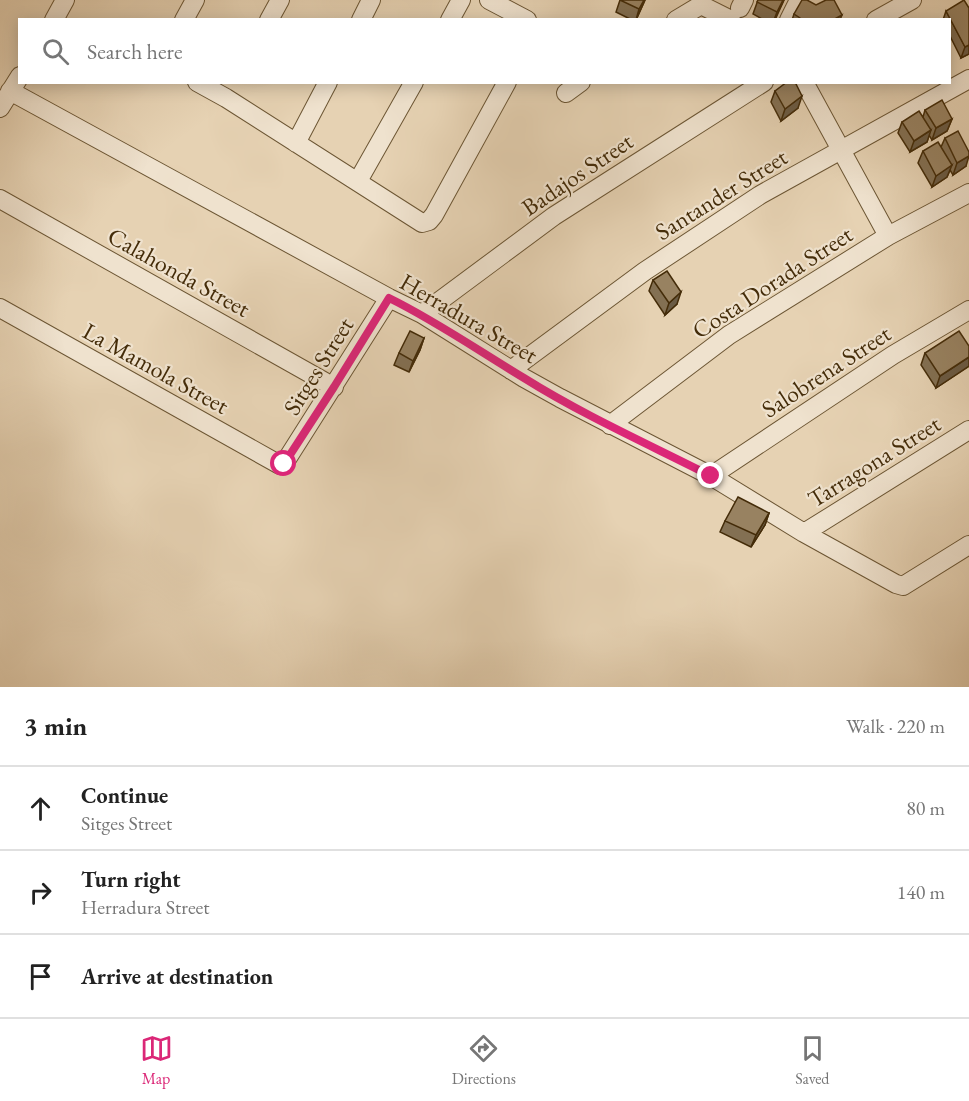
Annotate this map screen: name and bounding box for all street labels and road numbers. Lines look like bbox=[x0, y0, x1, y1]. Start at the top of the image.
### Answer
street label: Badajos Street bbox=[515, 125, 639, 223]
street label: Santander Street bbox=[649, 141, 793, 247]
street label: Costa Dorada Street bbox=[686, 218, 859, 345]
street label: Calahonda Street bbox=[102, 220, 256, 324]
street label: Herradura Street bbox=[394, 266, 544, 370]
street label: Sitges Street bbox=[276, 311, 360, 421]
street label: La Mamola Street bbox=[78, 315, 235, 421]
street label: Salobrena Street bbox=[756, 317, 897, 424]
street label: Tarragona Street bbox=[802, 408, 947, 514]

